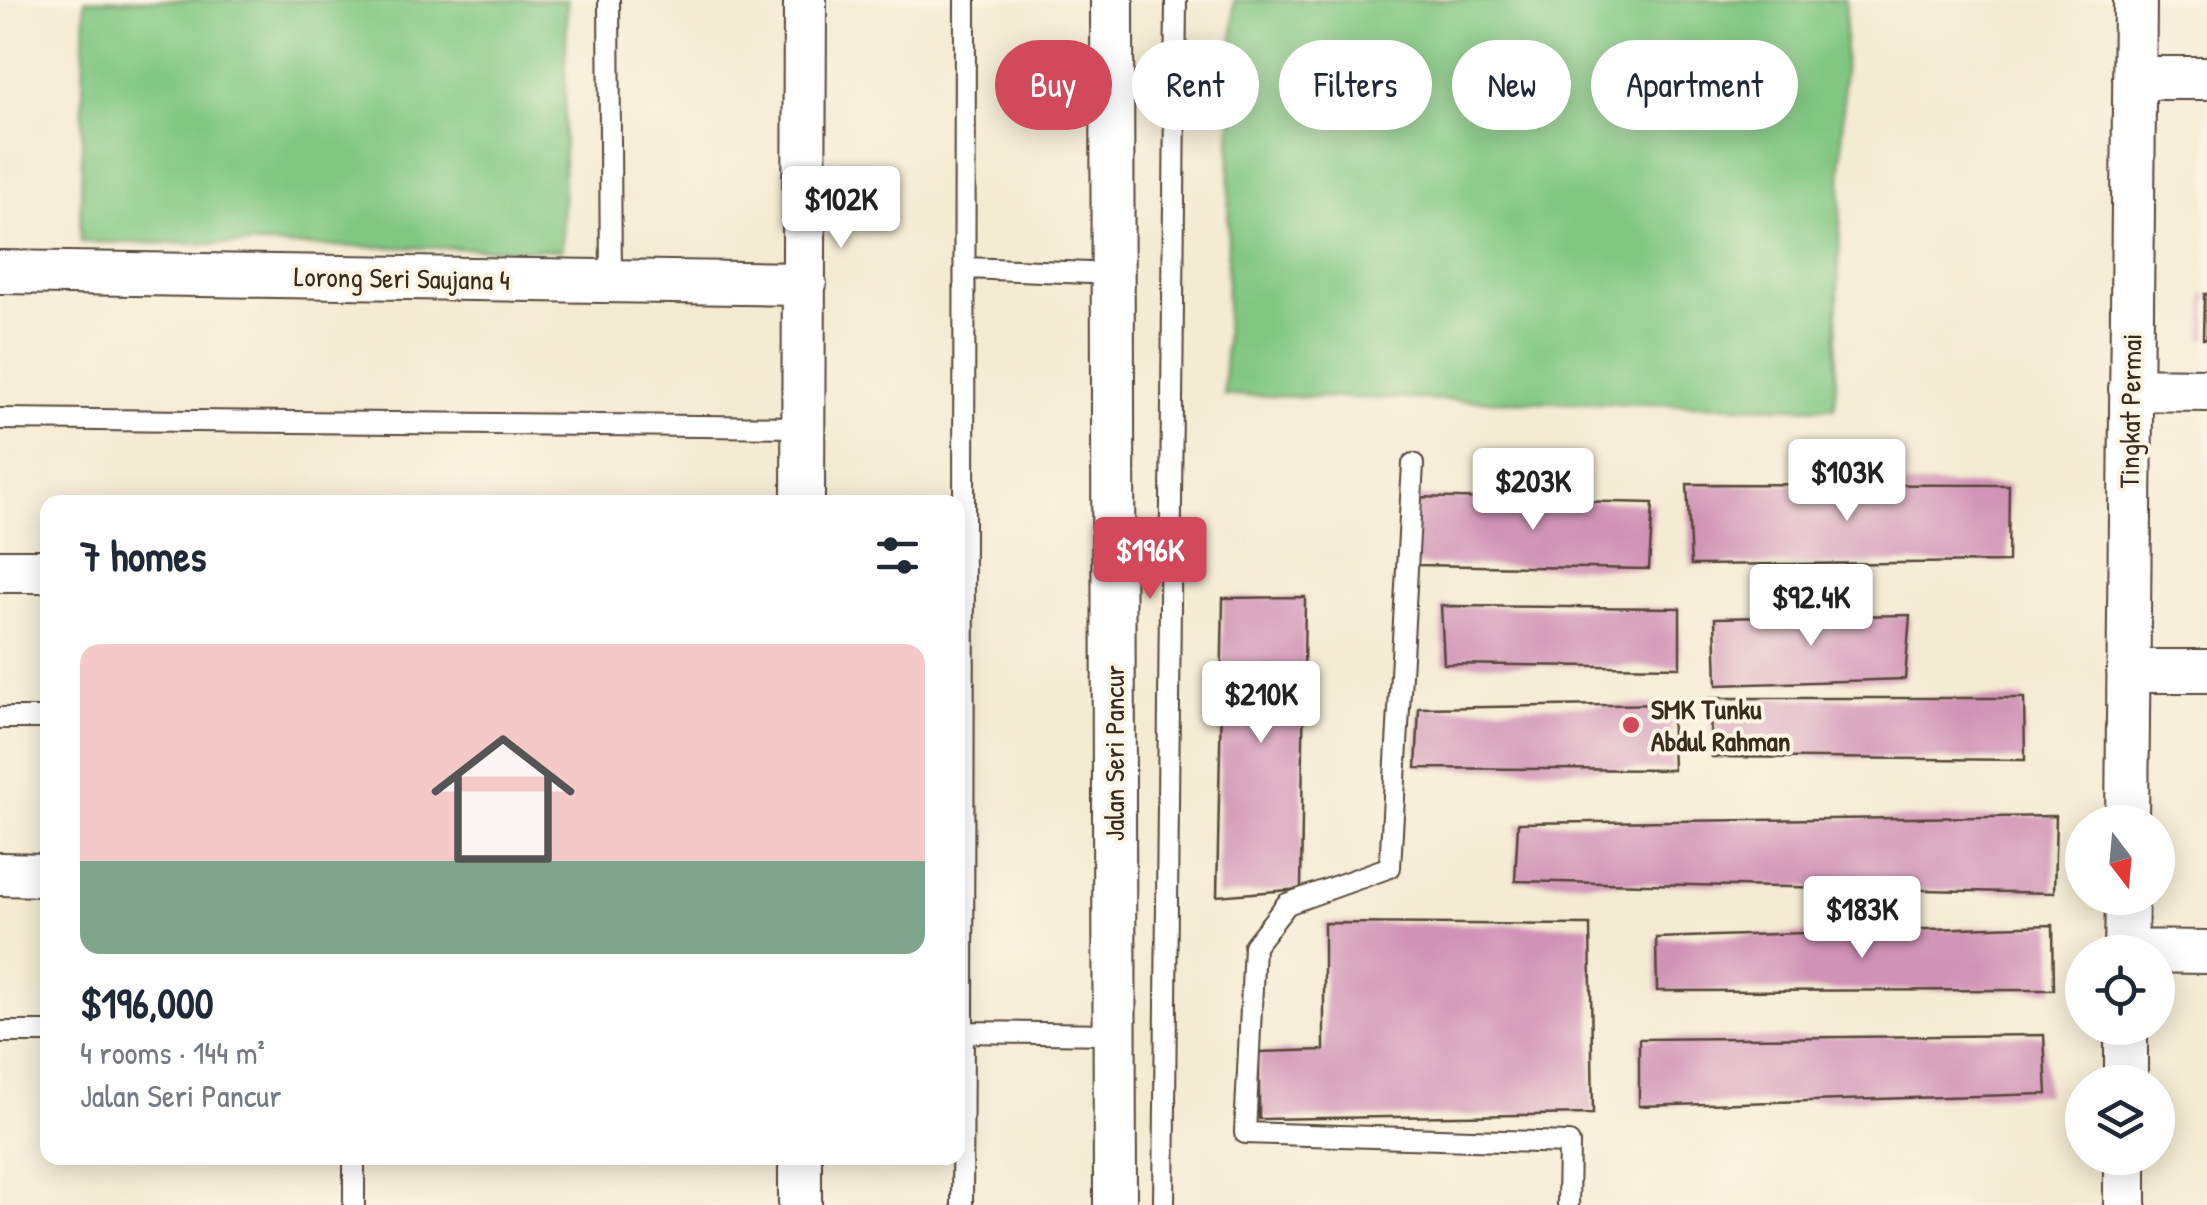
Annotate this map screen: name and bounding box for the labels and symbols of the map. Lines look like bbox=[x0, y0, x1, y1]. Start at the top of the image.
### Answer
pin: $102K bbox=[771, 166, 911, 251]
street label: Lorong Seri Saujana 4 bbox=[294, 257, 510, 299]
street label: Tingkat Permai bbox=[2110, 333, 2150, 489]
pin: $103K bbox=[1777, 439, 1917, 524]
pin: $203K bbox=[1463, 448, 1603, 533]
pin: $196K bbox=[1080, 517, 1220, 602]
pin: $92.4K bbox=[1730, 564, 1892, 649]
pin: $210K bbox=[1191, 661, 1331, 746]
street label: Jalan Seri Pancur bbox=[1095, 665, 1133, 841]
place label: SMK Tunku Abdul Rahman bbox=[1651, 690, 1790, 760]
marker: SMK Tunku Abdul Rahman bbox=[1620, 714, 1642, 736]
north arrow bbox=[2065, 805, 2175, 915]
pin: $183K bbox=[1792, 876, 1932, 961]

